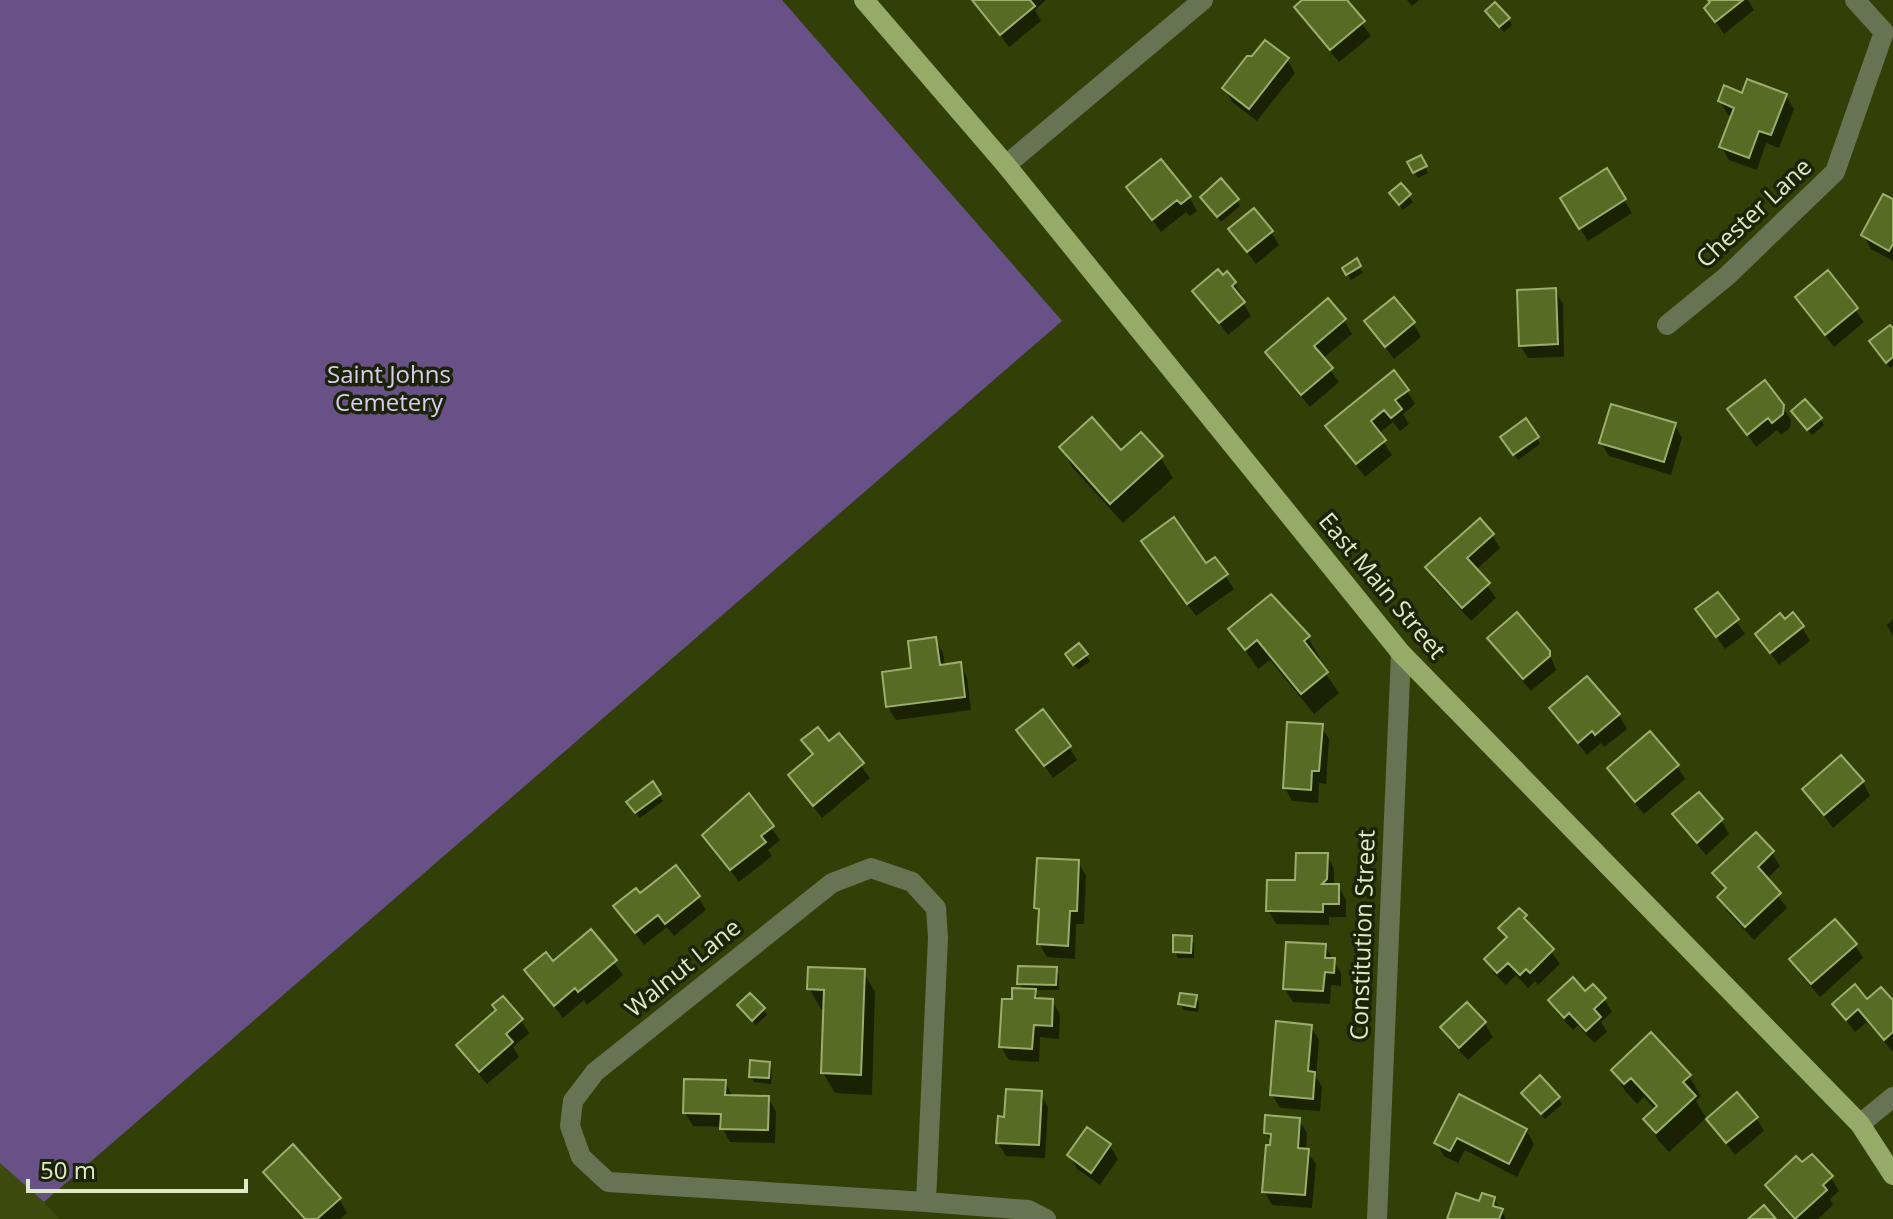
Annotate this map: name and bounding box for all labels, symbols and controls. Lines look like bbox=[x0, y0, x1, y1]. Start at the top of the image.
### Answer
street label: Chester Lane bbox=[1688, 150, 1818, 274]
park label: Saint Johns Cemetery bbox=[327, 357, 451, 418]
street label: East Main Street bbox=[1312, 505, 1454, 665]
street label: Constitution Street bbox=[1341, 829, 1382, 1041]
street label: Walnut Lane bbox=[617, 910, 747, 1024]
scale bar bbox=[28, 1143, 246, 1193]
text: 50 m bbox=[40, 1153, 96, 1186]

